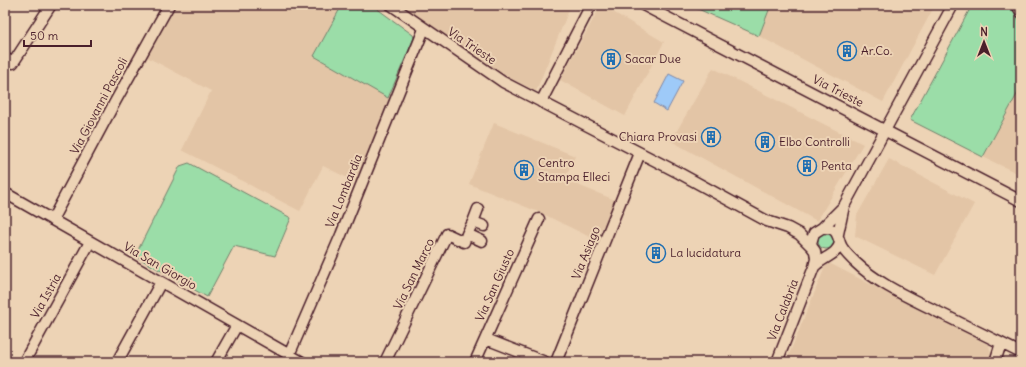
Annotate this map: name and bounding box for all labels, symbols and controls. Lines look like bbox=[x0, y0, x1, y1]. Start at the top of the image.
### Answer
scale bar bbox=[24, 22, 91, 48]
north arrow bbox=[964, 22, 1004, 62]
street label: Via Trieste bbox=[445, 24, 499, 67]
text: N bbox=[980, 25, 988, 39]
text: 50 m bbox=[30, 28, 59, 43]
building icon: Ar.Co. bbox=[836, 40, 858, 62]
place label: Ar.Co. bbox=[861, 43, 892, 58]
building icon: Sacar Due bbox=[600, 48, 622, 70]
place label: Sacar Due bbox=[625, 51, 681, 66]
street label: Via Giovanni Pascoli bbox=[67, 55, 130, 157]
street label: Via Trieste bbox=[810, 71, 866, 110]
building icon: Chiara Provasi bbox=[700, 126, 722, 148]
place label: Chiara Provasi bbox=[619, 129, 697, 144]
building icon: Elbo Controlli bbox=[754, 131, 776, 153]
place label: Elbo Controlli bbox=[779, 134, 850, 149]
street label: Via Lombardia bbox=[322, 152, 365, 230]
place label: Centro Stampa Elleci bbox=[538, 155, 610, 184]
building icon: Penta bbox=[796, 155, 818, 177]
place label: Penta bbox=[821, 158, 852, 173]
building icon: Centro Stampa Elleci bbox=[513, 159, 535, 181]
street label: Via Asiago bbox=[568, 224, 603, 282]
street label: Via San Marco bbox=[390, 236, 437, 312]
street label: Via San Giorgio bbox=[121, 239, 200, 293]
building icon: La lucidatura bbox=[645, 242, 667, 264]
place label: La lucidatura bbox=[670, 245, 741, 260]
street label: Via San Giusto bbox=[472, 246, 517, 323]
street label: Via Istria bbox=[27, 271, 64, 321]
street label: Via Calabria bbox=[764, 277, 801, 343]

